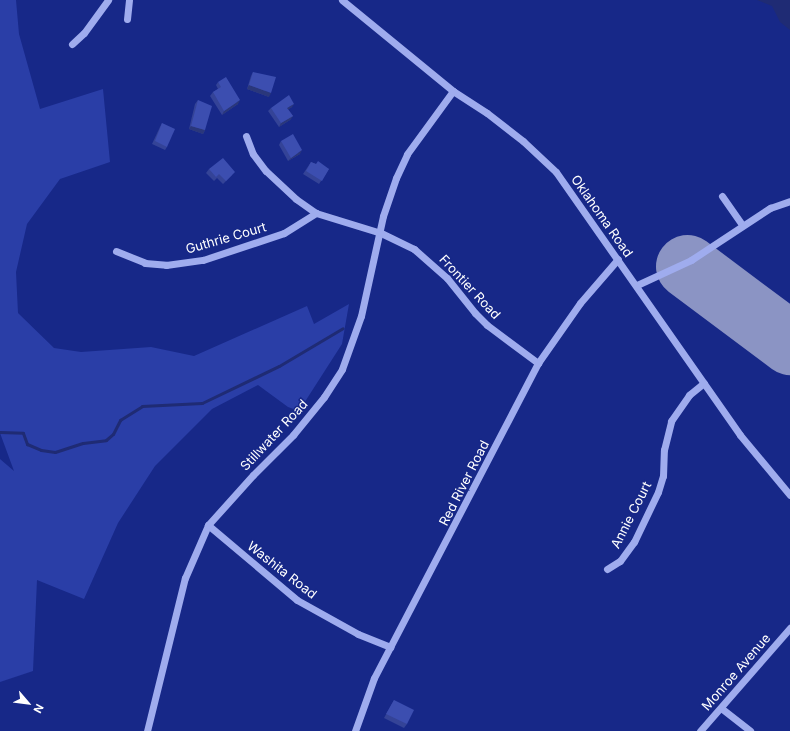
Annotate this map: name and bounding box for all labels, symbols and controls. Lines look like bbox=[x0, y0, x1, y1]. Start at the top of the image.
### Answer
street label: Oklahoma Road bbox=[568, 172, 636, 260]
street label: Guthrie Court bbox=[184, 219, 268, 257]
street label: Frontier Road bbox=[436, 252, 504, 322]
street label: Stillwater Road bbox=[237, 396, 311, 474]
street label: Red River Road bbox=[436, 438, 492, 528]
street label: Annie Court bbox=[607, 479, 655, 551]
street label: Washita Road bbox=[244, 538, 320, 602]
street label: Monroe Avenue bbox=[698, 630, 774, 714]
north arrow bbox=[8, 683, 48, 723]
text: N bbox=[30, 702, 47, 716]

